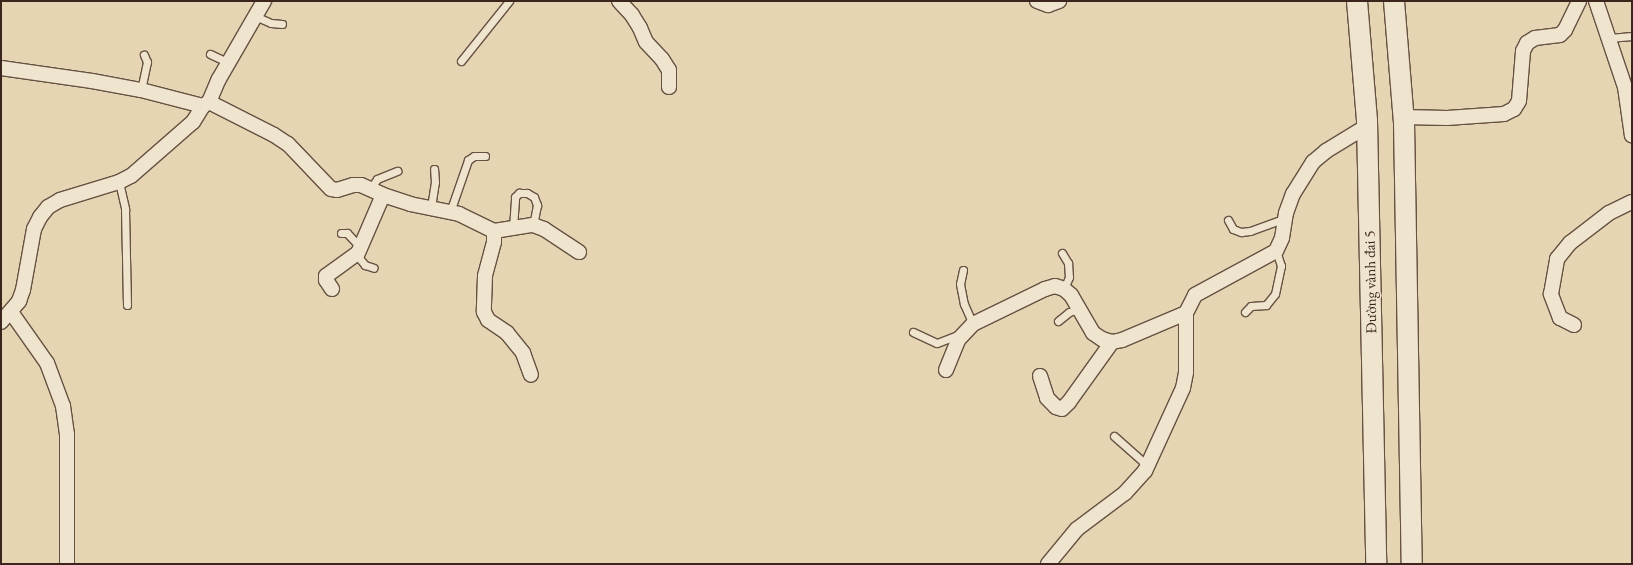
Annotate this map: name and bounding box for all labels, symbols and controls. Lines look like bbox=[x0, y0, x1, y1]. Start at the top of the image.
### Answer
street label: Đường vành đai 5 bbox=[1360, 230, 1380, 334]

